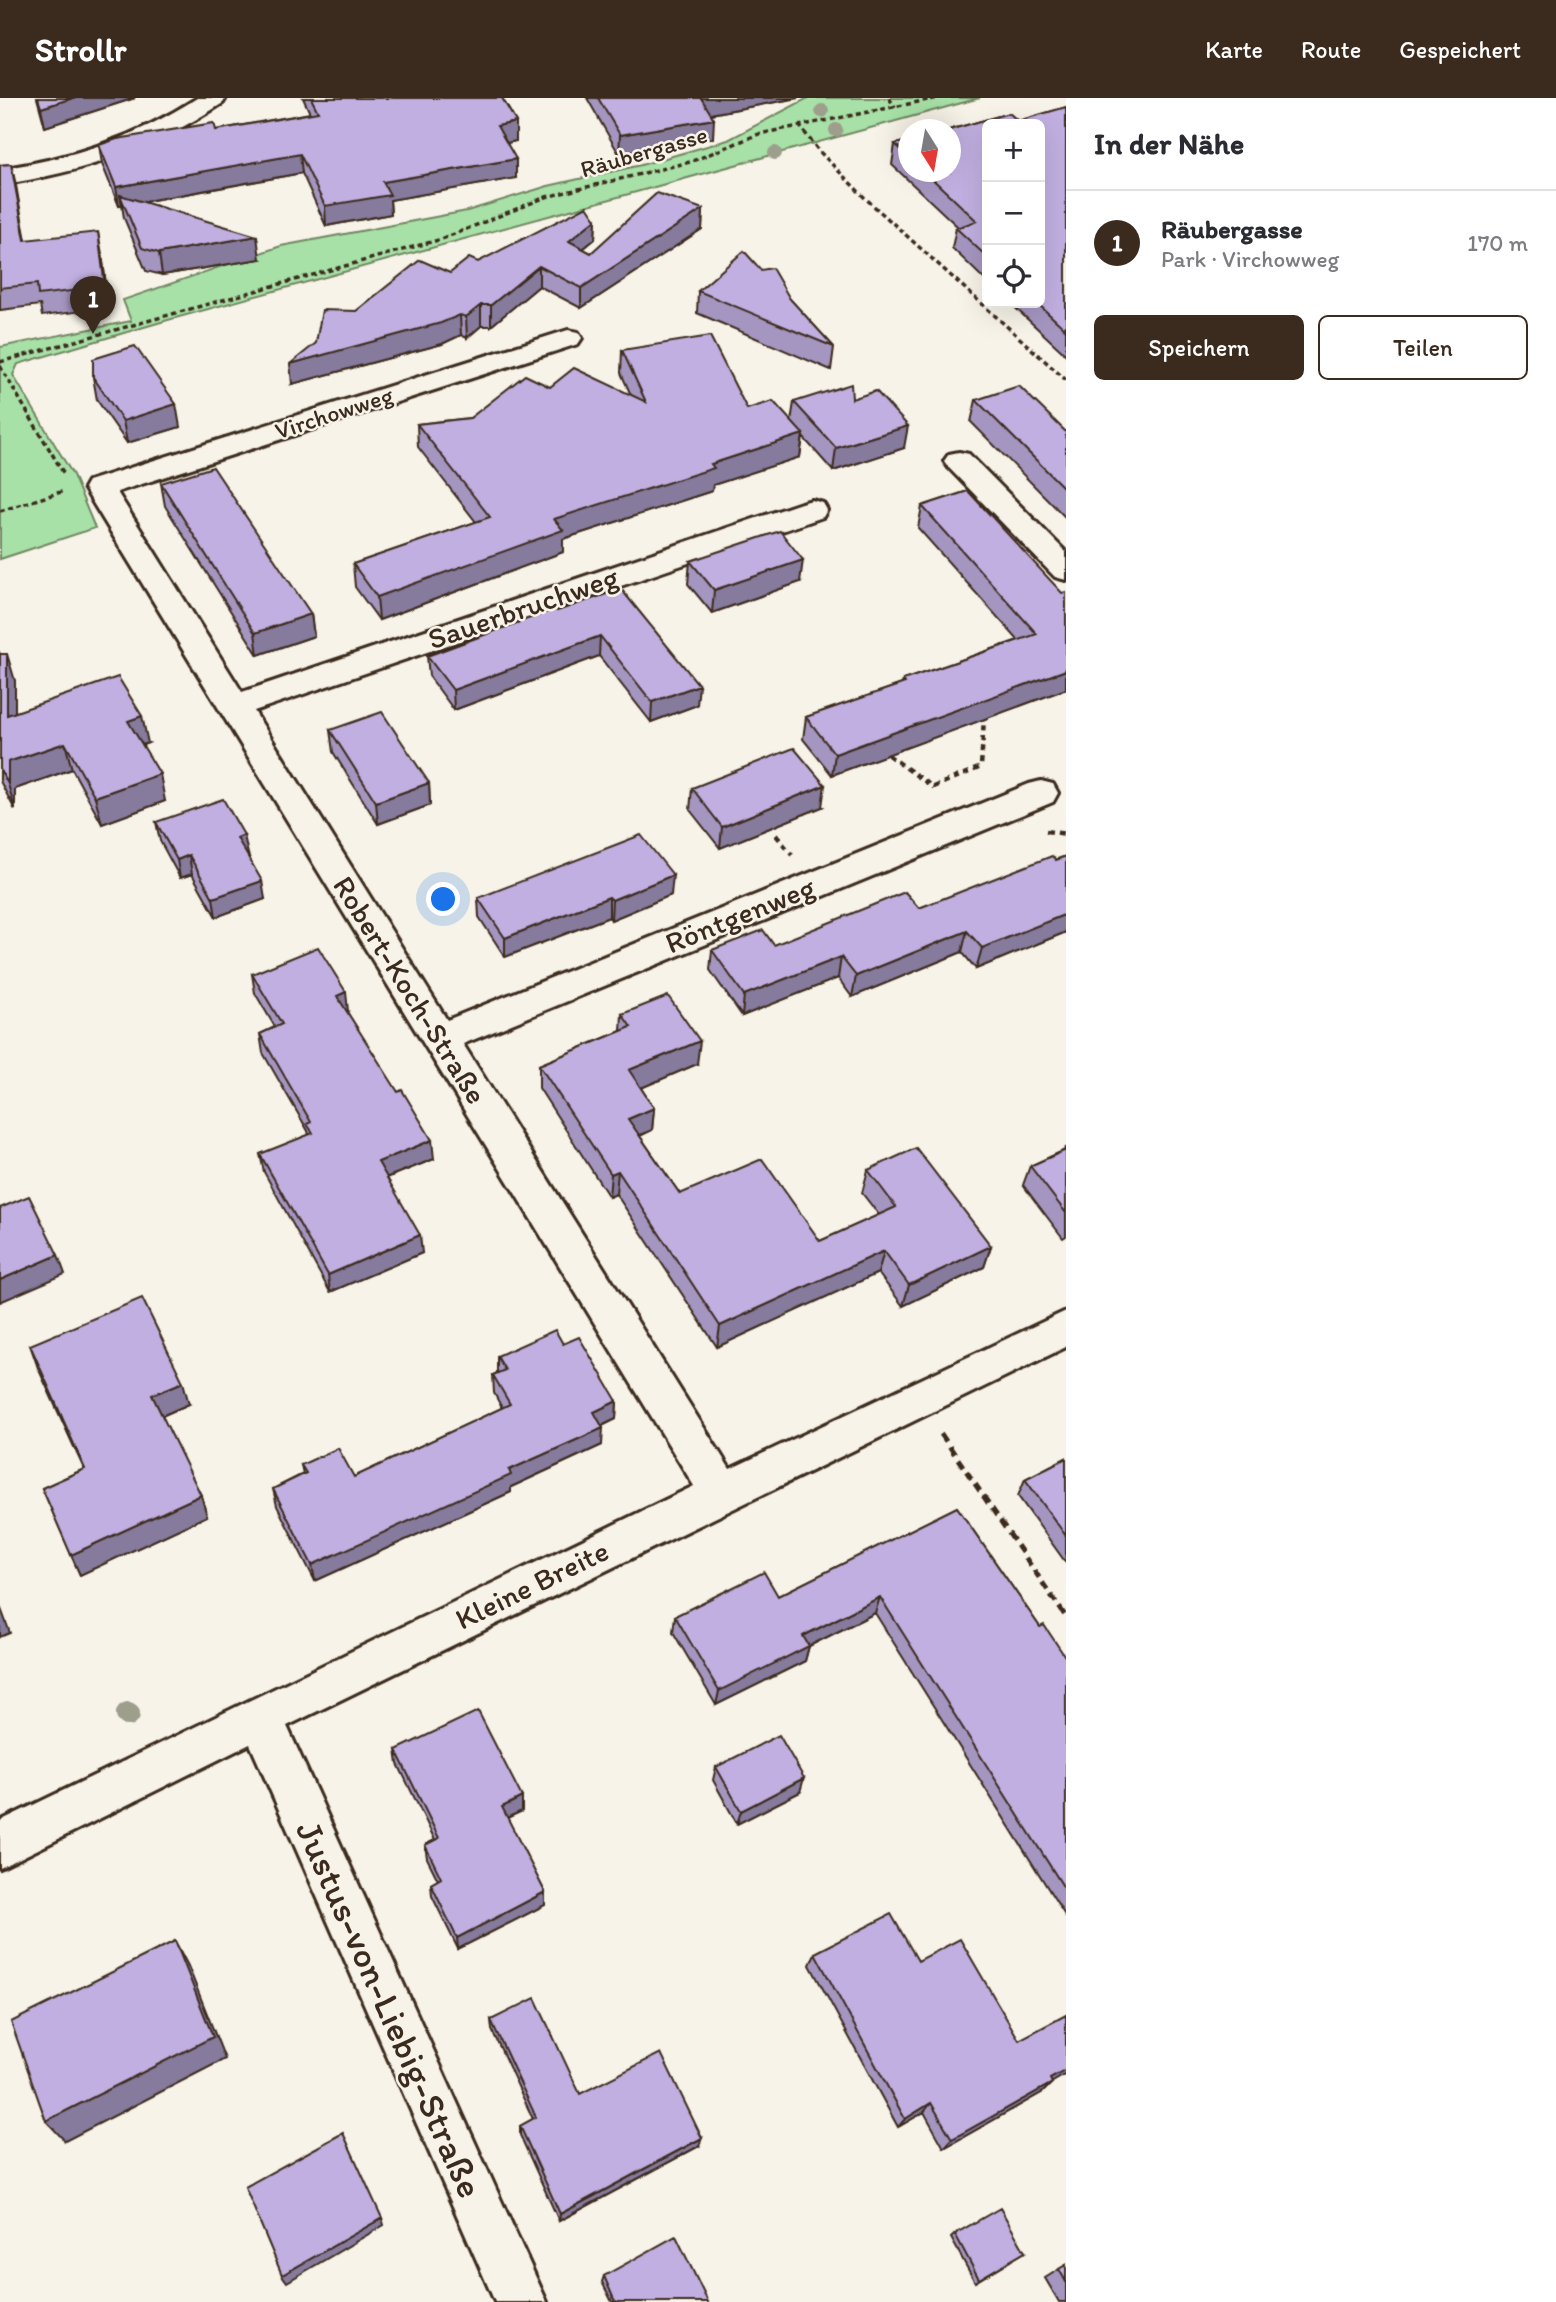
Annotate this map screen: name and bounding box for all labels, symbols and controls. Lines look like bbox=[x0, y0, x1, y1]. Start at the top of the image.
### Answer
text: Strollr bbox=[35, 30, 126, 69]
text: Karte bbox=[1205, 35, 1263, 64]
text: Route bbox=[1301, 35, 1361, 64]
text: Gespeichert bbox=[1399, 35, 1521, 64]
north arrow bbox=[898, 119, 961, 182]
map controls bbox=[982, 119, 1045, 308]
button: + bbox=[982, 119, 1045, 182]
street label: Räubergasse bbox=[577, 120, 711, 183]
text: In der Nähe bbox=[1094, 125, 1244, 162]
button: − bbox=[982, 182, 1045, 245]
text: Räubergasse bbox=[1161, 213, 1303, 245]
text: 1 bbox=[1112, 229, 1122, 257]
text: 170 m bbox=[1467, 229, 1528, 257]
button: locate bbox=[982, 245, 1045, 308]
text: Park · Virchowweg bbox=[1161, 245, 1339, 273]
pin: 1 bbox=[70, 276, 116, 334]
button: Speichern bbox=[1094, 315, 1304, 380]
button: Teilen bbox=[1318, 315, 1528, 380]
street label: Virchowweg bbox=[271, 380, 397, 445]
street label: Sauerbruchweg bbox=[423, 557, 623, 657]
street label: Röntgenweg bbox=[660, 868, 821, 961]
street label: Robert-Koch-Straße bbox=[325, 869, 496, 1111]
your location bbox=[426, 882, 460, 916]
street label: Kleine Breite bbox=[449, 1532, 614, 1638]
street label: Justus-von-Liebig-Straße bbox=[287, 1814, 493, 2204]

